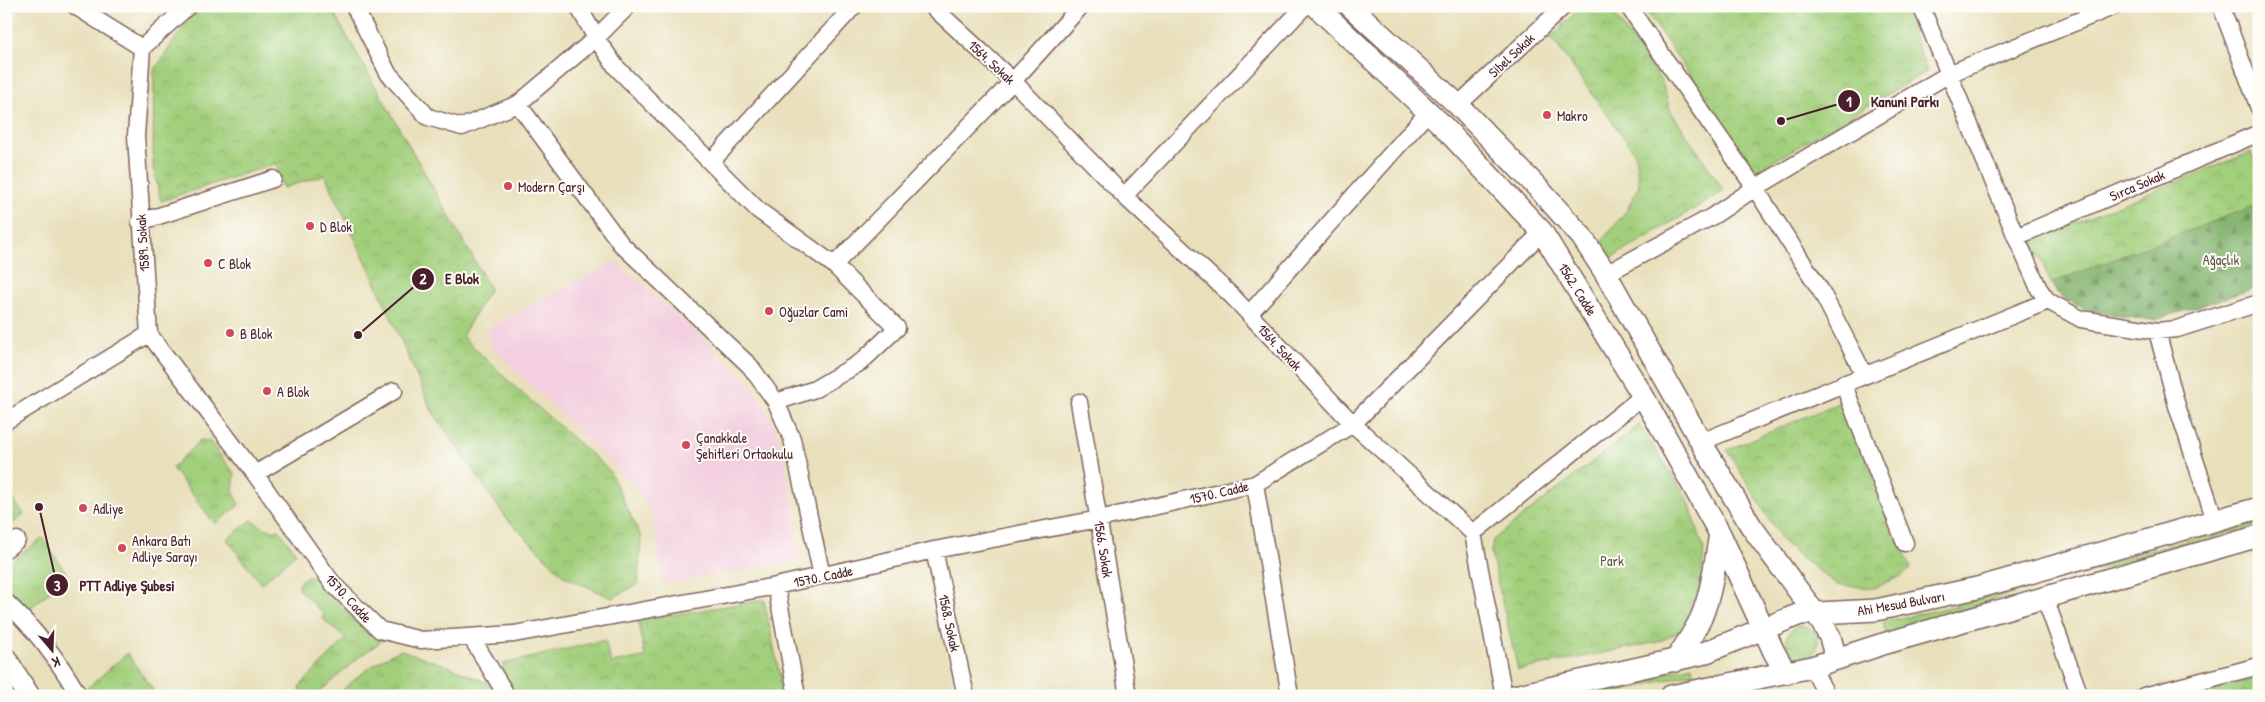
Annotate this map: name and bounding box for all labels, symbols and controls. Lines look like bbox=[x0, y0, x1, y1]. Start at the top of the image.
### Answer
street label: Sibel Sokak bbox=[1484, 28, 1538, 81]
street label: 1564. Sokak bbox=[965, 36, 1020, 89]
callout: Kanuni Parkı bbox=[1836, 86, 1950, 116]
text: 1 bbox=[1846, 91, 1852, 112]
text: Kanuni Parkı bbox=[1871, 91, 1939, 112]
place label: Makro bbox=[1557, 106, 1588, 125]
marker: Makro bbox=[1541, 109, 1553, 121]
street label: Sırca Sokak bbox=[2106, 165, 2168, 205]
place label: Modern Çarşı bbox=[518, 177, 585, 196]
marker: Modern Çarşı bbox=[502, 180, 514, 192]
street label: 1589. Sokak bbox=[131, 213, 153, 272]
place label: D Blok bbox=[320, 217, 352, 236]
marker: D Blok bbox=[304, 220, 316, 232]
park label: Ağaçlık bbox=[2203, 250, 2240, 270]
place label: C Blok bbox=[218, 254, 251, 273]
marker: C Blok bbox=[202, 257, 214, 269]
street label: 1562. Cadde bbox=[1554, 259, 1602, 319]
callout: E Blok bbox=[410, 264, 489, 294]
text: 2 bbox=[419, 268, 427, 289]
text: E Blok bbox=[445, 268, 480, 289]
place label: Oğuzlar Cami bbox=[779, 302, 848, 322]
marker: Oğuzlar Cami bbox=[763, 305, 775, 317]
street label: 1564. Sokak bbox=[1254, 320, 1307, 375]
place label: B Blok bbox=[240, 324, 273, 343]
marker: B Blok bbox=[224, 327, 236, 339]
place label: A Blok bbox=[277, 382, 310, 401]
marker: A Blok bbox=[261, 385, 273, 397]
place label: Çanakkale Şehitleri Ortaokulu bbox=[696, 428, 793, 463]
marker: Çanakkale Şehitleri Ortaokulu bbox=[680, 439, 692, 451]
street label: 1570. Cadde bbox=[1188, 476, 1251, 508]
place label: Adliye bbox=[93, 499, 124, 519]
marker: Adliye bbox=[77, 502, 89, 514]
street label: 1566. Sokak bbox=[1090, 519, 1118, 579]
place label: Ankara Batı Adliye Sarayı bbox=[132, 531, 198, 567]
marker: Ankara Batı Adliye Sarayı bbox=[116, 542, 128, 554]
park label: Park bbox=[1600, 551, 1624, 570]
street label: 1570. Cadde bbox=[792, 560, 855, 592]
callout: PTT Adliye Şubesi bbox=[45, 570, 185, 600]
street label: 1570. Cadde bbox=[322, 570, 377, 627]
text: 3 bbox=[54, 575, 61, 596]
text: PTT Adliye Şubesi bbox=[79, 575, 175, 597]
street label: Ahi Mesud Bulvarı bbox=[1856, 586, 1946, 620]
street label: 1568. Sokak bbox=[935, 593, 965, 654]
north arrow bbox=[28, 624, 78, 674]
text: K bbox=[49, 653, 63, 673]

